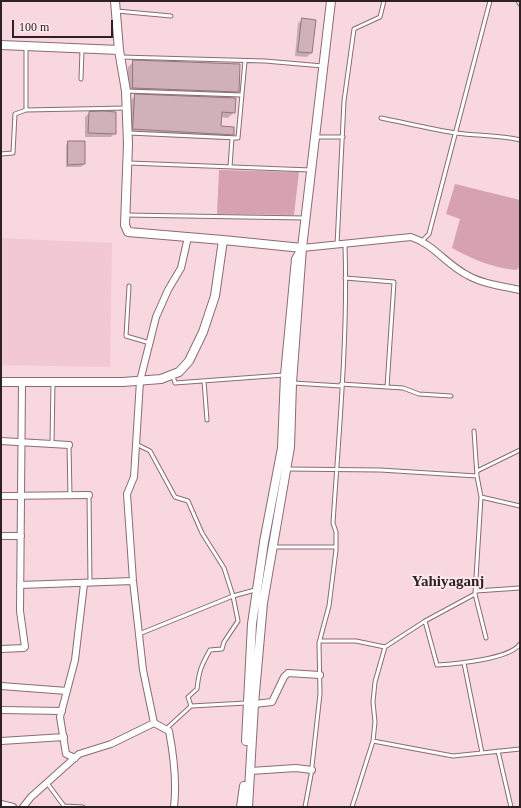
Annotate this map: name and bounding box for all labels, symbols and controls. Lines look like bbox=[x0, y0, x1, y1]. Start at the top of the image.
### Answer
scale bar bbox=[14, 12, 115, 38]
text: 100 m bbox=[19, 20, 49, 34]
district label: Yahiyaganj bbox=[407, 573, 489, 591]

